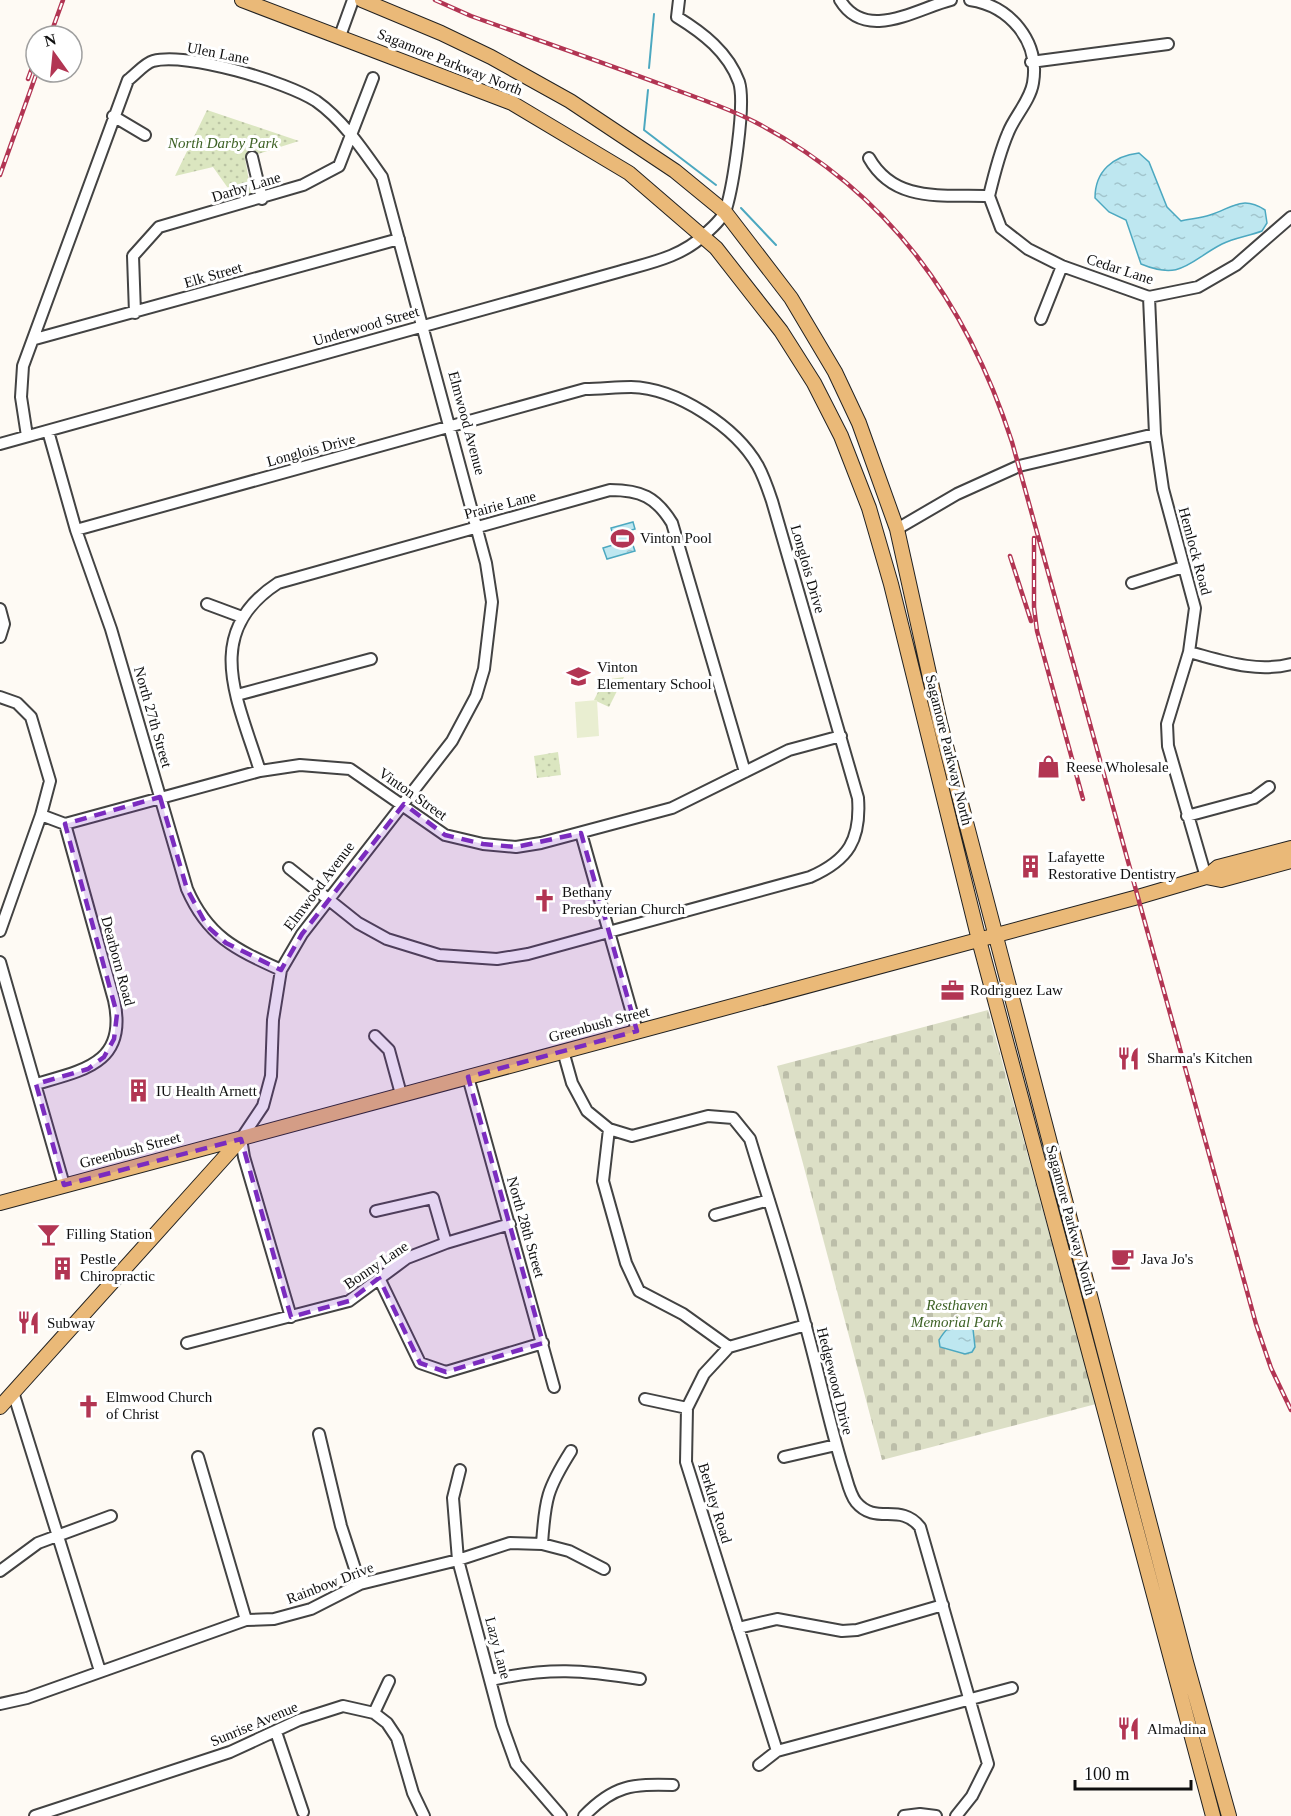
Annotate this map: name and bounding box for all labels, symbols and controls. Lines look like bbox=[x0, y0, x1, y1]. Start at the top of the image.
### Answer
north arrow bbox=[24, 24, 84, 84]
street label: Sagamore Parkway North bbox=[375, 26, 525, 99]
text: N bbox=[42, 30, 58, 50]
street label: Ulen Lane bbox=[186, 39, 251, 67]
park label: North Darby Park bbox=[167, 135, 278, 151]
street label: Darby Lane bbox=[210, 169, 283, 205]
street label: Cedar Lane bbox=[1084, 251, 1156, 287]
street label: Elk Street bbox=[182, 259, 245, 291]
street label: Underwood Street bbox=[311, 303, 422, 349]
street label: Elmwood Avenue bbox=[445, 369, 489, 477]
street label: Longlois Drive bbox=[265, 430, 357, 470]
street label: Prairie Lane bbox=[462, 488, 538, 522]
street label: Hemlock Road bbox=[1176, 505, 1215, 597]
street label: Longlois Drive bbox=[788, 523, 828, 615]
sports icon: Vinton Pool bbox=[609, 525, 635, 551]
place label: Vinton Pool bbox=[640, 530, 712, 546]
place label: Vinton Elementary School bbox=[597, 659, 712, 692]
school or university icon: Vinton Elementary School bbox=[566, 663, 592, 689]
street label: North 27th Street bbox=[131, 665, 175, 770]
street label: Sagamore Parkway North bbox=[922, 673, 976, 828]
shop icon: Reese Wholesale bbox=[1035, 754, 1061, 780]
place label: Reese Wholesale bbox=[1066, 759, 1169, 775]
street label: Vinton Street bbox=[376, 765, 451, 824]
street label: Elmwood Avenue bbox=[280, 838, 358, 933]
place label: Lafayette Restorative Dentistry bbox=[1048, 849, 1176, 882]
building icon: Lafayette Restorative Dentistry bbox=[1017, 853, 1043, 879]
place label: Bethany Presbyterian Church bbox=[562, 884, 685, 917]
church icon: Bethany Presbyterian Church bbox=[531, 888, 557, 914]
street label: Dearborn Road bbox=[98, 914, 138, 1008]
office icon: Rodriguez Law bbox=[939, 977, 965, 1003]
place label: Rodriguez Law bbox=[970, 982, 1063, 998]
street label: Greenbush Street bbox=[547, 1003, 652, 1045]
restaurant icon: Sharma's Kitchen bbox=[1116, 1045, 1142, 1071]
place label: Sharma's Kitchen bbox=[1147, 1050, 1253, 1066]
building icon: IU Health Arnett bbox=[125, 1078, 151, 1104]
place label: IU Health Arnett bbox=[156, 1083, 258, 1099]
street label: Greenbush Street bbox=[78, 1129, 183, 1171]
street label: Sagamore Parkway North bbox=[1043, 1143, 1099, 1297]
street label: North 28th Street bbox=[504, 1175, 548, 1280]
bar icon: Filling Station bbox=[35, 1221, 61, 1247]
place label: Filling Station bbox=[66, 1226, 153, 1242]
street label: Bonny Lane bbox=[341, 1238, 411, 1292]
cafe icon: Java Jo's bbox=[1110, 1246, 1136, 1272]
place label: Pestle Chiropractic bbox=[80, 1251, 155, 1284]
place label: Java Jo's bbox=[1141, 1251, 1193, 1267]
building icon: Pestle Chiropractic bbox=[49, 1255, 75, 1281]
park label: Resthaven Memorial Park bbox=[910, 1297, 1003, 1330]
restaurant icon: Subway bbox=[16, 1310, 42, 1336]
place label: Subway bbox=[47, 1315, 96, 1331]
street label: Hedgewood Drive bbox=[814, 1326, 856, 1437]
place label: Elmwood Church of Christ bbox=[106, 1389, 213, 1422]
church icon: Elmwood Church of Christ bbox=[75, 1393, 101, 1419]
street label: Berkley Road bbox=[695, 1461, 735, 1545]
street label: Rainbow Drive bbox=[284, 1559, 376, 1607]
street label: Lazy Lane bbox=[482, 1615, 514, 1681]
street label: Sunrise Avenue bbox=[208, 1698, 300, 1750]
restaurant icon: Almadina bbox=[1116, 1716, 1142, 1742]
place label: Almadina bbox=[1147, 1721, 1206, 1737]
scale bar bbox=[1075, 1753, 1190, 1791]
text: 100 m bbox=[1084, 1764, 1130, 1784]

